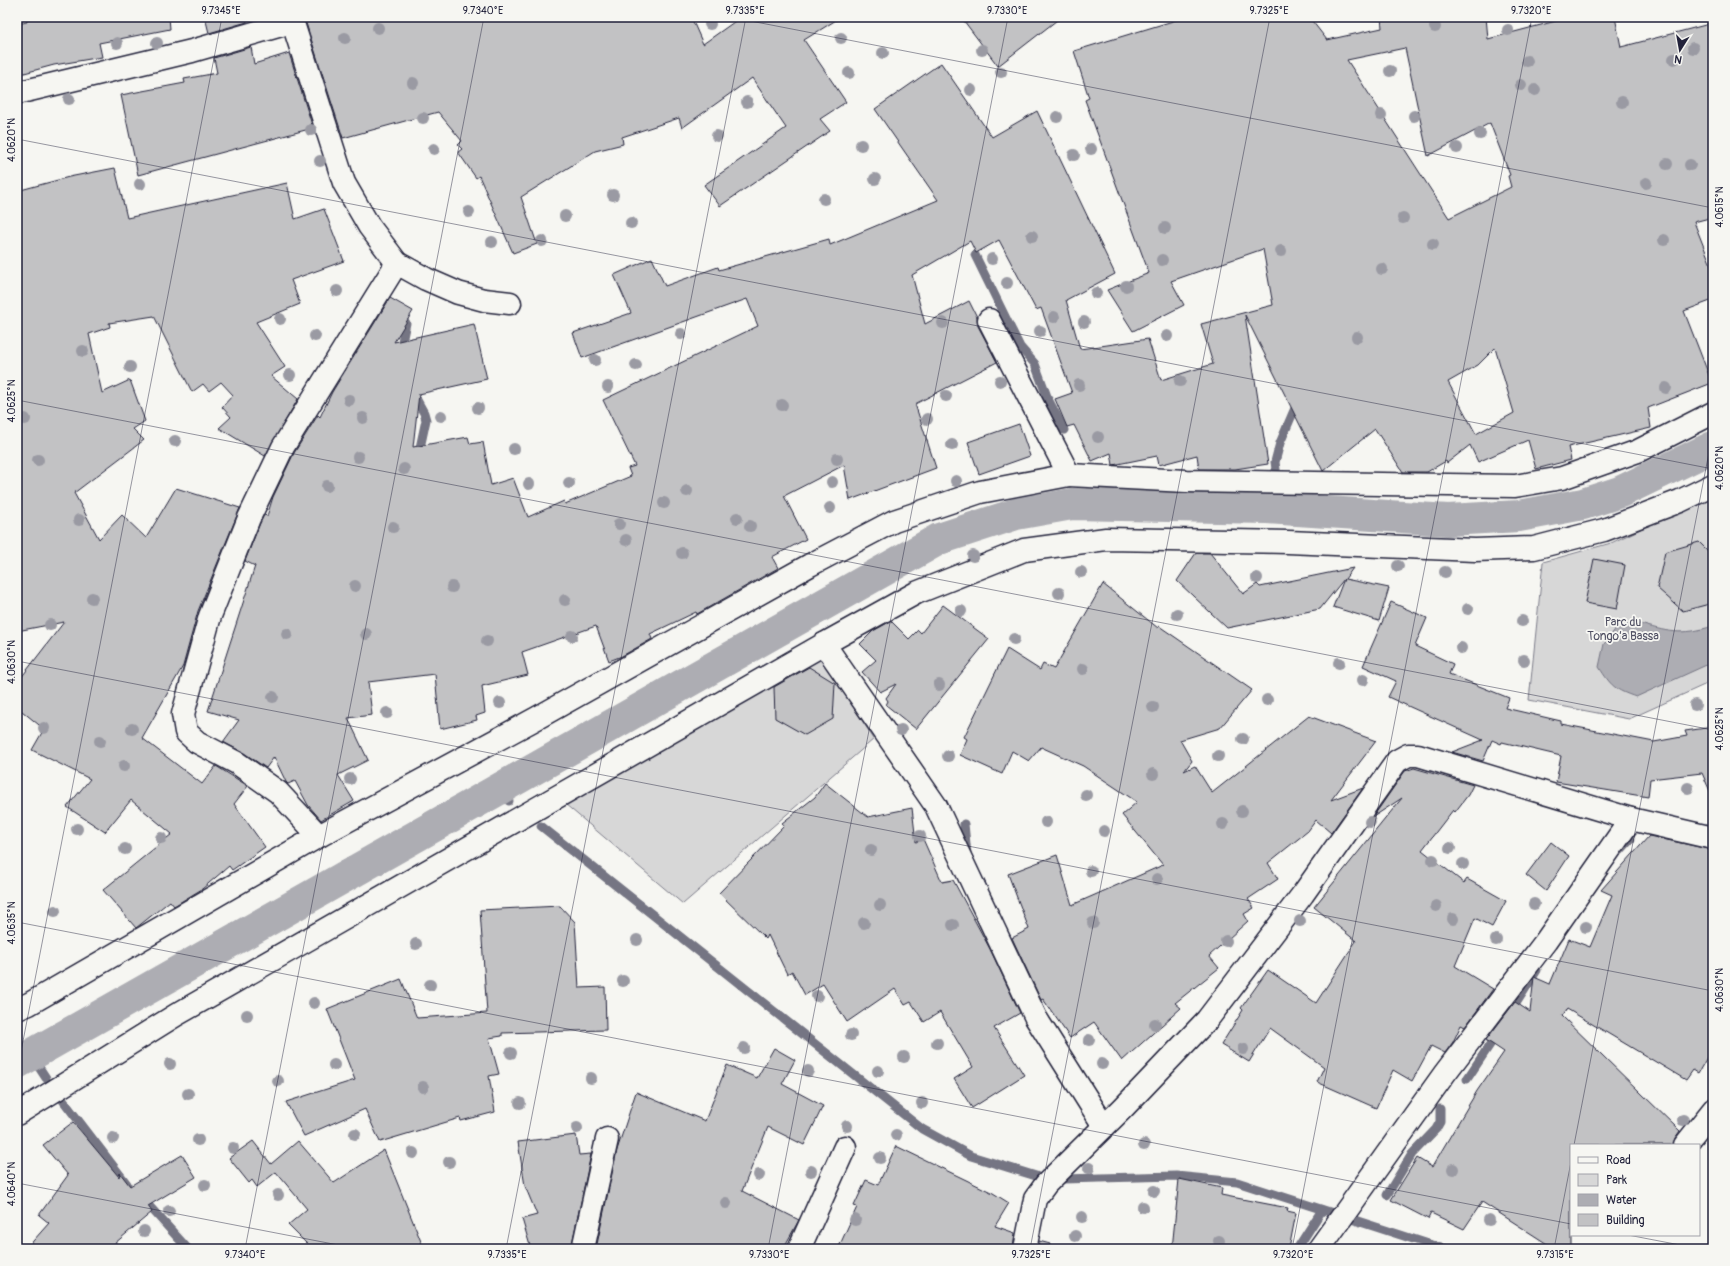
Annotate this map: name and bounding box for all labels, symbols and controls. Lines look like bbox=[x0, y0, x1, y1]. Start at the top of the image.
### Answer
text: 9.7345°E bbox=[201, 5, 241, 17]
text: 9.7340°E bbox=[463, 5, 503, 17]
text: 9.7335°E bbox=[726, 5, 764, 17]
text: 9.7330°E bbox=[987, 5, 1027, 17]
text: 9.7325°E bbox=[1250, 5, 1288, 17]
text: 9.7320°E bbox=[1511, 5, 1551, 17]
north arrow bbox=[1660, 30, 1700, 70]
text: N bbox=[1673, 52, 1683, 66]
text: 4.0620°N bbox=[6, 118, 18, 162]
text: 4.0615°N bbox=[1714, 186, 1726, 228]
text: 4.0625°N bbox=[6, 379, 18, 422]
text: 4.0620°N bbox=[1714, 446, 1726, 490]
park label: Parc du Tongo’a Bassa bbox=[1587, 615, 1659, 644]
text: 4.0630°N bbox=[6, 640, 18, 684]
text: 4.0625°N bbox=[1714, 707, 1726, 750]
text: 4.0635°N bbox=[6, 901, 18, 944]
text: 4.0630°N bbox=[1714, 968, 1726, 1012]
legend bbox=[1570, 1144, 1700, 1236]
text: Road bbox=[1606, 1153, 1631, 1168]
text: 4.0640°N bbox=[6, 1162, 18, 1206]
text: Park bbox=[1606, 1173, 1627, 1188]
text: Water bbox=[1606, 1193, 1637, 1208]
text: Building bbox=[1606, 1213, 1645, 1228]
text: 9.7340°E bbox=[225, 1249, 265, 1261]
text: 9.7335°E bbox=[488, 1249, 526, 1261]
text: 9.7330°E bbox=[749, 1249, 789, 1261]
text: 9.7325°E bbox=[1012, 1249, 1050, 1261]
text: 9.7320°E bbox=[1273, 1249, 1313, 1261]
text: 9.7315°E bbox=[1536, 1249, 1574, 1261]

